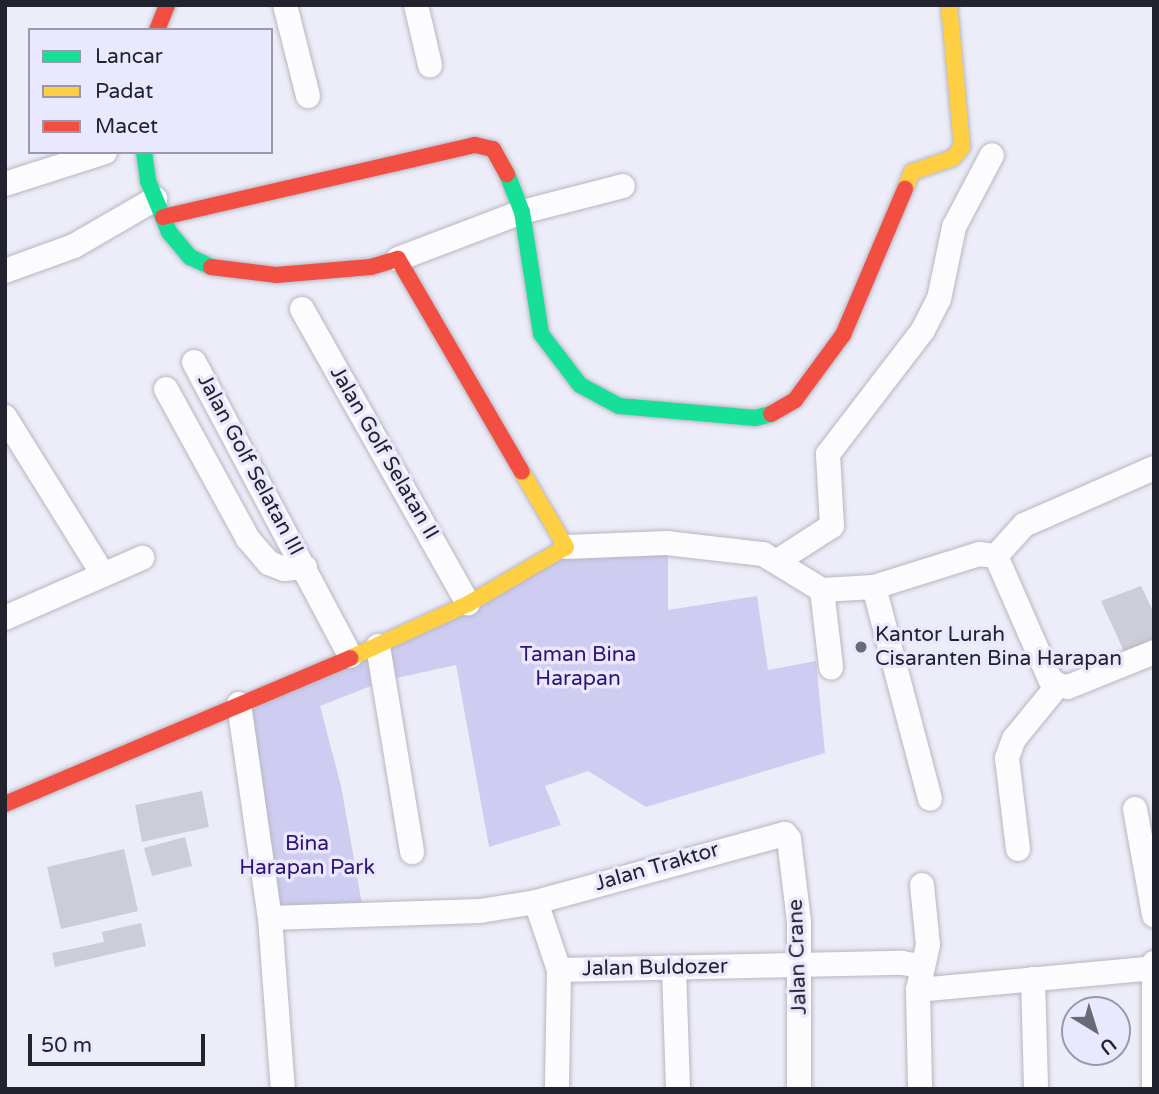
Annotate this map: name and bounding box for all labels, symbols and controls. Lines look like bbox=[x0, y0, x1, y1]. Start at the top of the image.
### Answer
legend bbox=[28, 28, 273, 154]
text: Lancar bbox=[95, 44, 163, 69]
text: Padat bbox=[95, 79, 153, 104]
text: Macet bbox=[95, 114, 158, 139]
street label: Jalan Golf Selatan II bbox=[324, 362, 444, 544]
street label: Jalan Golf Selatan III bbox=[191, 370, 309, 560]
place label: Kantor Lurah Cisaranten Bina Harapan bbox=[875, 622, 1122, 672]
marker: Kantor Lurah Cisaranten Bina Harapan bbox=[853, 639, 869, 655]
park label: Taman Bina Harapan bbox=[520, 642, 636, 692]
park label: Bina Harapan Park bbox=[239, 831, 375, 881]
street label: Jalan Traktor bbox=[592, 837, 722, 897]
street label: Jalan Crane bbox=[783, 899, 813, 1015]
street label: Jalan Buldozer bbox=[582, 954, 728, 982]
north arrow bbox=[1061, 996, 1131, 1066]
scale bar bbox=[32, 1020, 208, 1064]
text: 50 m bbox=[41, 1033, 92, 1058]
text: U bbox=[1095, 1033, 1120, 1059]

